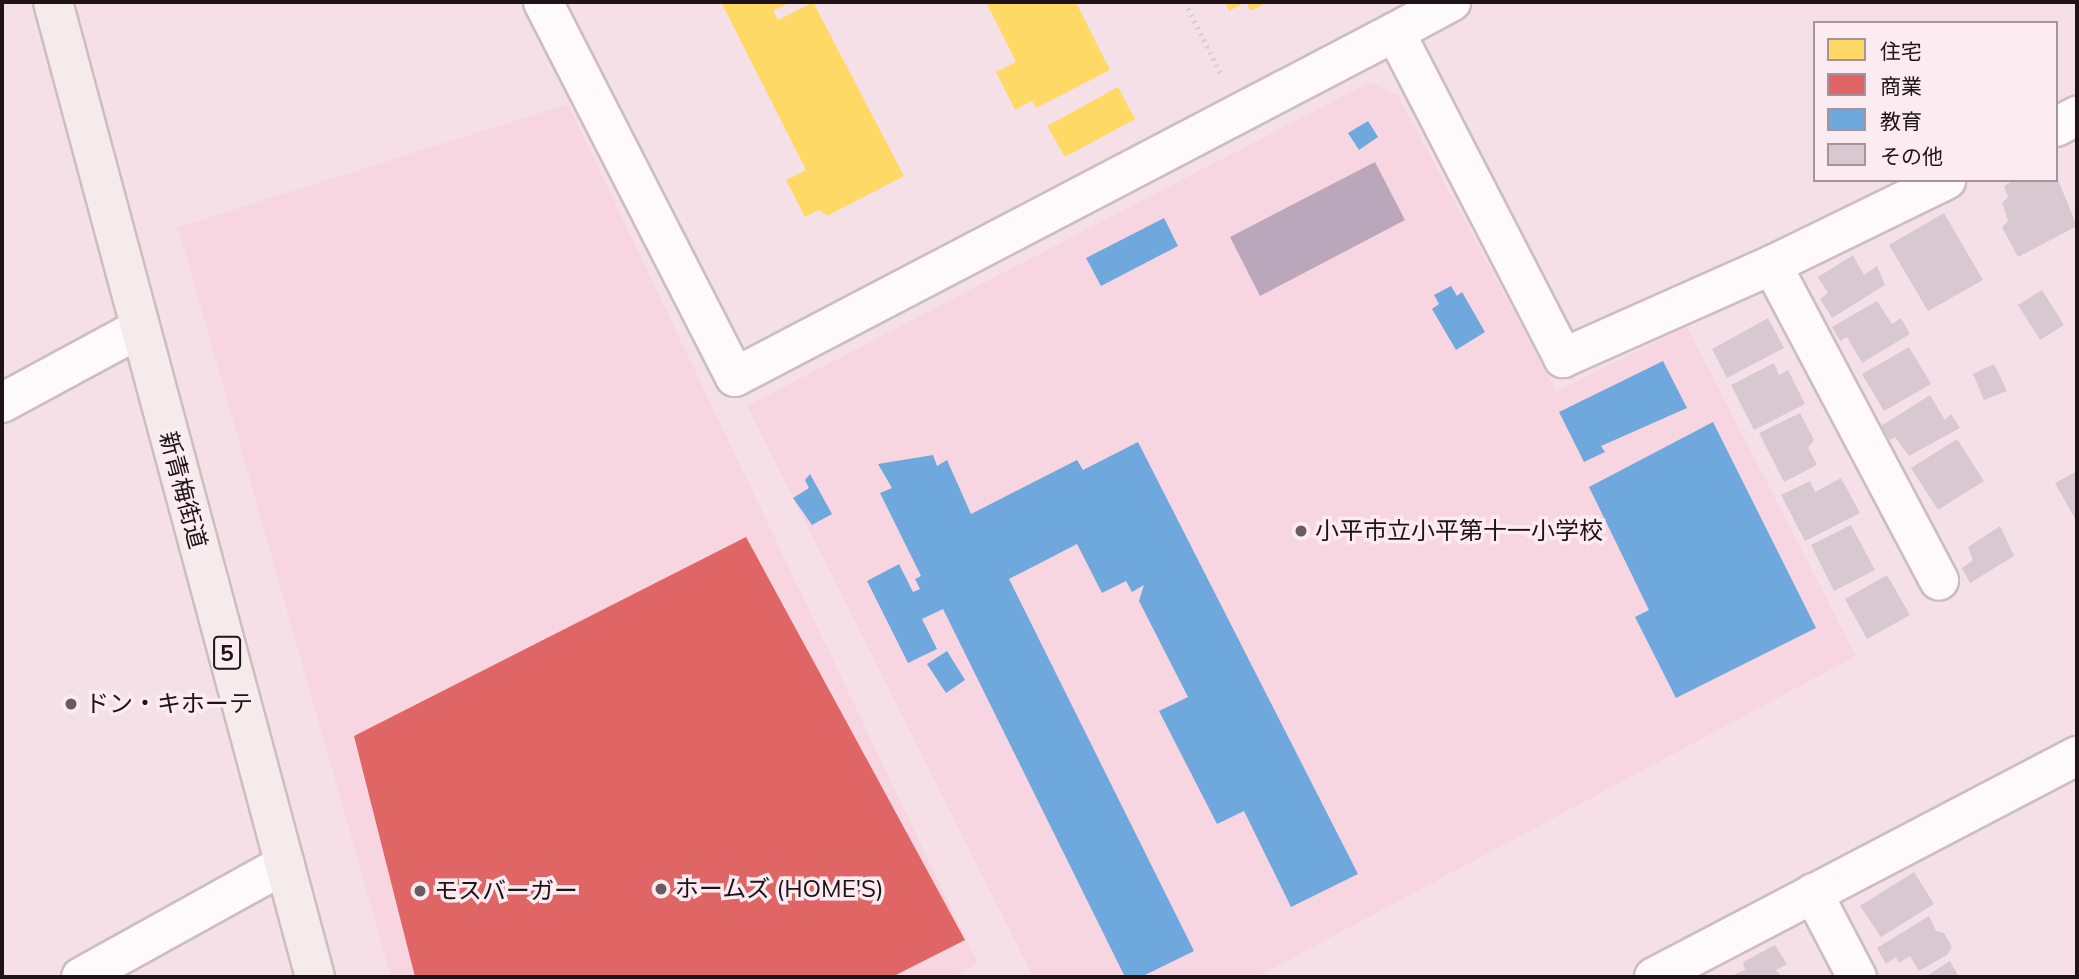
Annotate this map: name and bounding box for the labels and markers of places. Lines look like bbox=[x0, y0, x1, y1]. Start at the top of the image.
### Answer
place label: 小平市立小平第十一小学校 bbox=[1315, 517, 1603, 545]
marker: 小平市立小平第十一小学校 bbox=[1293, 523, 1309, 539]
place label: ドン・キホーテ bbox=[85, 690, 253, 718]
marker: ドン・キホーテ bbox=[63, 696, 79, 712]
place label: ホームズ (HOME'S) bbox=[675, 875, 884, 903]
place label: モスバーガー bbox=[434, 877, 578, 905]
marker: ホームズ (HOME'S) bbox=[653, 881, 669, 897]
marker: モスバーガー bbox=[412, 883, 428, 899]

